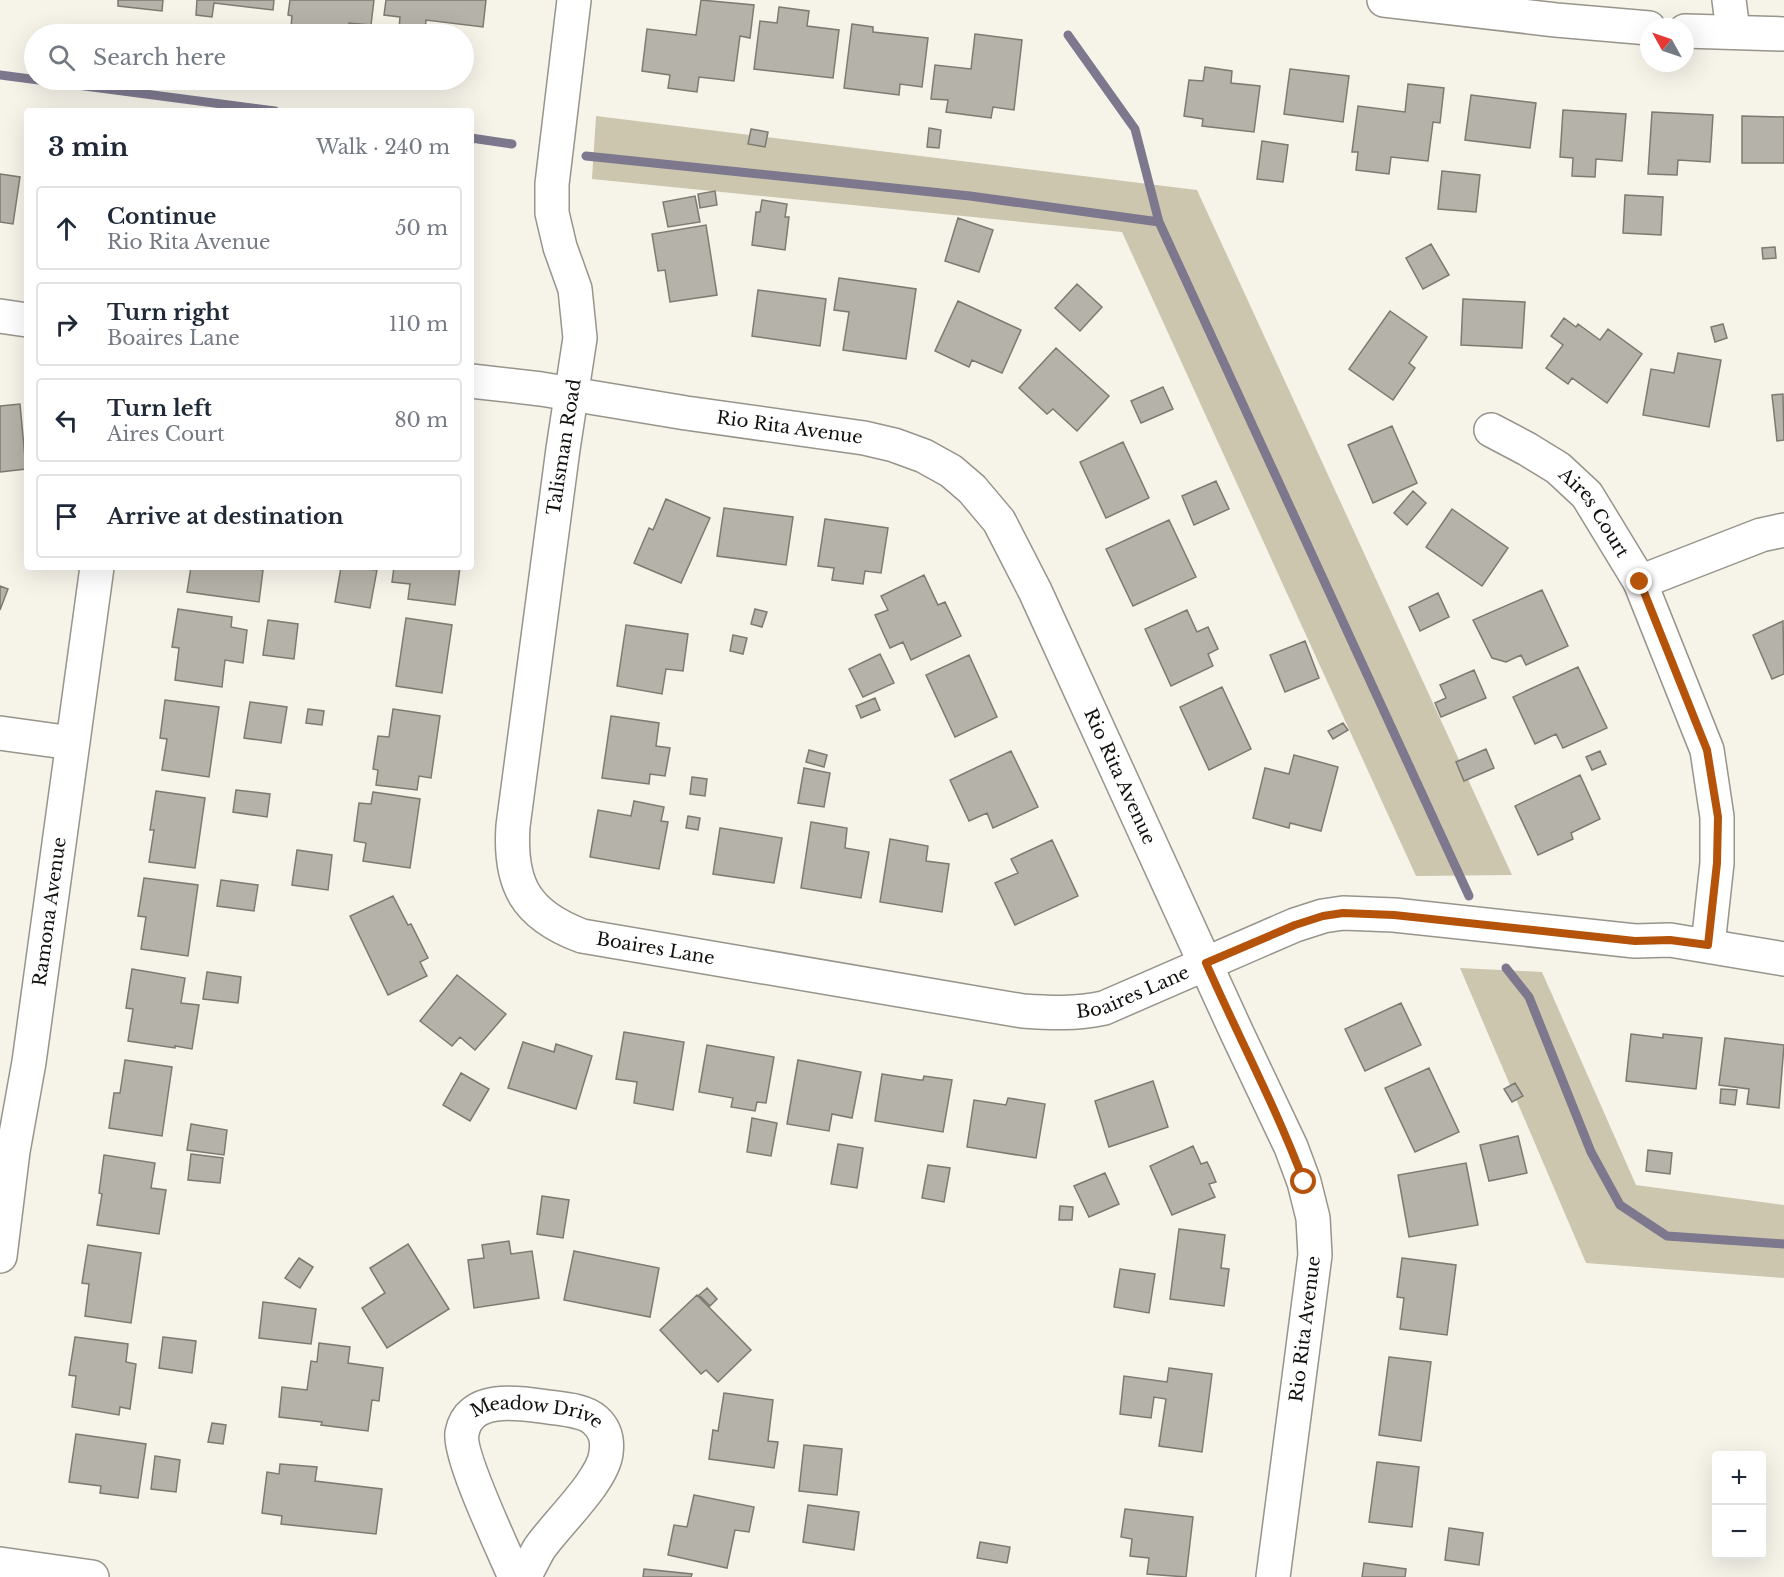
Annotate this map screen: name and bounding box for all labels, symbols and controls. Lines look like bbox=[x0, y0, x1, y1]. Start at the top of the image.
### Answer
north arrow bbox=[1640, 18, 1694, 72]
search box bbox=[24, 24, 474, 90]
icon: search bbox=[45, 41, 78, 74]
text: Search here bbox=[93, 44, 226, 71]
text: 3 min bbox=[48, 131, 129, 163]
text: Walk · 240 m bbox=[316, 135, 450, 159]
text: Continue bbox=[107, 203, 216, 230]
icon: ahead bbox=[50, 212, 83, 245]
text: 50 m bbox=[395, 216, 448, 240]
text: Rio Rita Avenue bbox=[107, 230, 271, 254]
text: Turn right bbox=[107, 299, 229, 326]
icon: right bbox=[50, 308, 83, 341]
text: 110 m bbox=[389, 312, 448, 336]
text: Boaires Lane bbox=[107, 326, 240, 350]
street label: Talisman Road bbox=[542, 377, 586, 517]
text: Turn left bbox=[107, 395, 212, 422]
icon: left bbox=[50, 404, 83, 437]
street label: Rio Rita Avenue bbox=[715, 406, 864, 449]
text: 80 m bbox=[394, 408, 448, 432]
text: Aires Court bbox=[107, 422, 224, 446]
street label: Aires Court bbox=[1553, 463, 1634, 562]
icon: arrive bbox=[50, 500, 83, 533]
text: Arrive at destination bbox=[107, 503, 344, 530]
route end bbox=[1626, 568, 1652, 594]
street label: Rio Rita Avenue bbox=[1079, 705, 1160, 848]
street label: Ramona Avenue bbox=[29, 836, 71, 988]
street label: Boaires Lane bbox=[595, 928, 716, 969]
street label: Boaires Lane bbox=[1075, 961, 1193, 1023]
route start bbox=[1290, 1168, 1316, 1194]
street label: Rio Rita Avenue bbox=[1285, 1255, 1325, 1403]
street label: Meadow Drive bbox=[467, 1392, 608, 1433]
map controls bbox=[1712, 1451, 1766, 1559]
button: + bbox=[1712, 1451, 1766, 1505]
button: − bbox=[1712, 1505, 1766, 1559]

